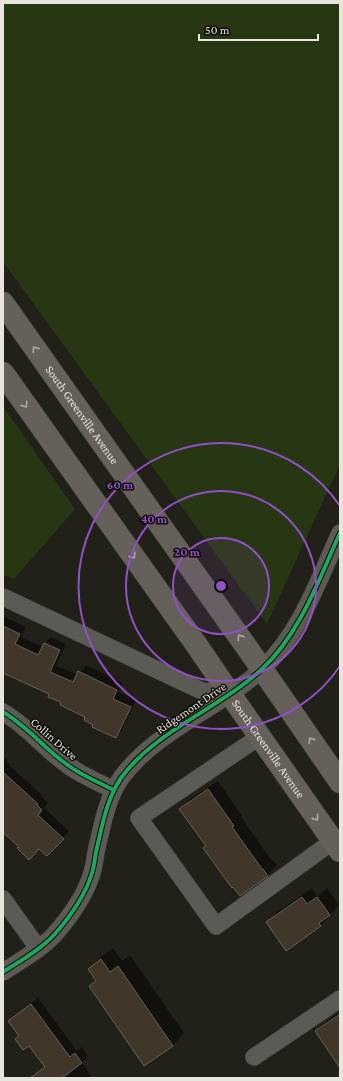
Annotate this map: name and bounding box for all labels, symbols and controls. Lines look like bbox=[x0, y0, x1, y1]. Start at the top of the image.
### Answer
scale bar bbox=[199, 16, 318, 42]
text: 50 m bbox=[205, 23, 230, 37]
one-way arrow bbox=[33, 346, 40, 353]
street label: South Greenville Avenue bbox=[43, 363, 122, 467]
one-way arrow bbox=[20, 400, 27, 407]
text: 60 m bbox=[107, 478, 134, 492]
text: 40 m bbox=[141, 512, 168, 526]
text: 20 m bbox=[174, 545, 201, 559]
one-way arrow bbox=[128, 552, 136, 559]
centre of rings bbox=[214, 579, 228, 593]
one-way arrow bbox=[237, 635, 244, 642]
street label: Ridgemont Drive bbox=[153, 679, 229, 737]
street label: South Greenville Avenue bbox=[229, 697, 308, 801]
street label: Collin Drive bbox=[28, 715, 80, 763]
one-way arrow bbox=[308, 737, 316, 744]
one-way arrow bbox=[311, 814, 319, 821]

